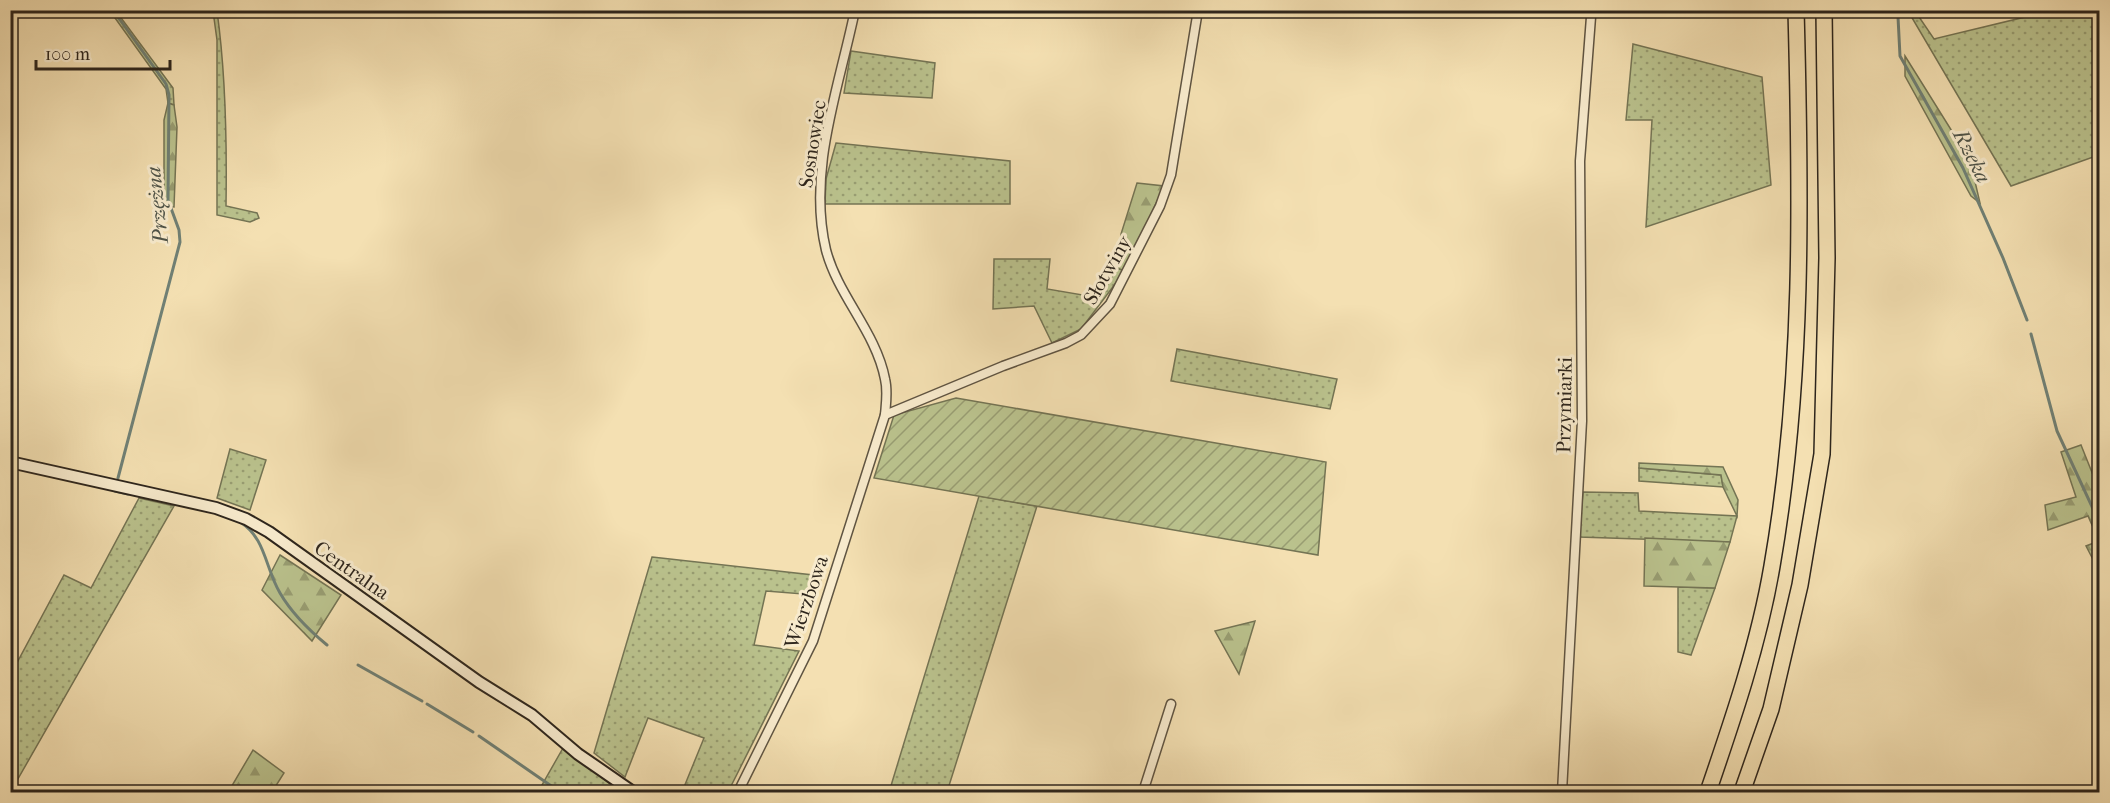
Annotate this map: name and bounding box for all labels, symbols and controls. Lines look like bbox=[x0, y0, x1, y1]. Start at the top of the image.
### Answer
scale bar bbox=[36, 33, 170, 71]
text: 100 m bbox=[45, 44, 90, 65]
street label: Sosnowiec bbox=[794, 98, 831, 190]
water label: Rzeka bbox=[1947, 123, 1996, 187]
water label: Przężna bbox=[141, 165, 173, 246]
street label: Słotwiny bbox=[1079, 231, 1137, 309]
street label: Przymiarki bbox=[1552, 357, 1577, 453]
street label: Centralna bbox=[310, 536, 394, 605]
street label: Wierzbowa bbox=[780, 552, 833, 653]

